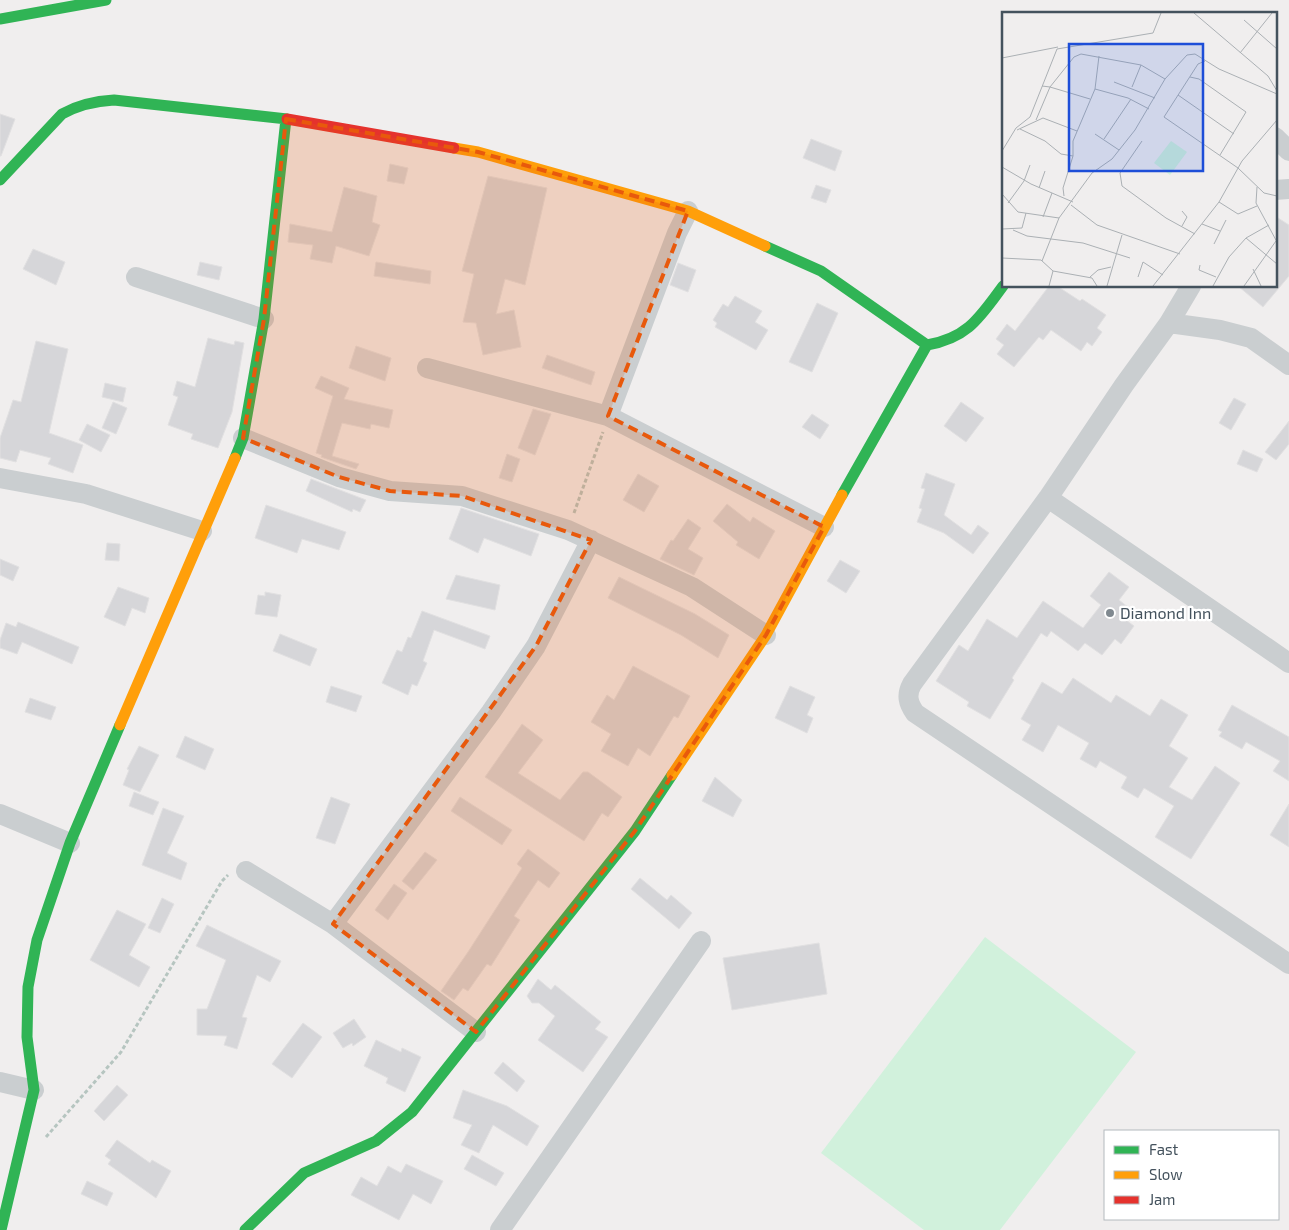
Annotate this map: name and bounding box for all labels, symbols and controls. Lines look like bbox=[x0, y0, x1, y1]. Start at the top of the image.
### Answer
inset map bbox=[1002, 12, 1276, 288]
place label: Diamond Inn bbox=[1120, 603, 1211, 622]
marker: Diamond Inn bbox=[1104, 607, 1116, 619]
legend bbox=[1104, 1130, 1279, 1220]
text: Fast bbox=[1149, 1140, 1179, 1158]
text: Slow bbox=[1149, 1165, 1183, 1183]
text: Jam bbox=[1149, 1190, 1175, 1208]

